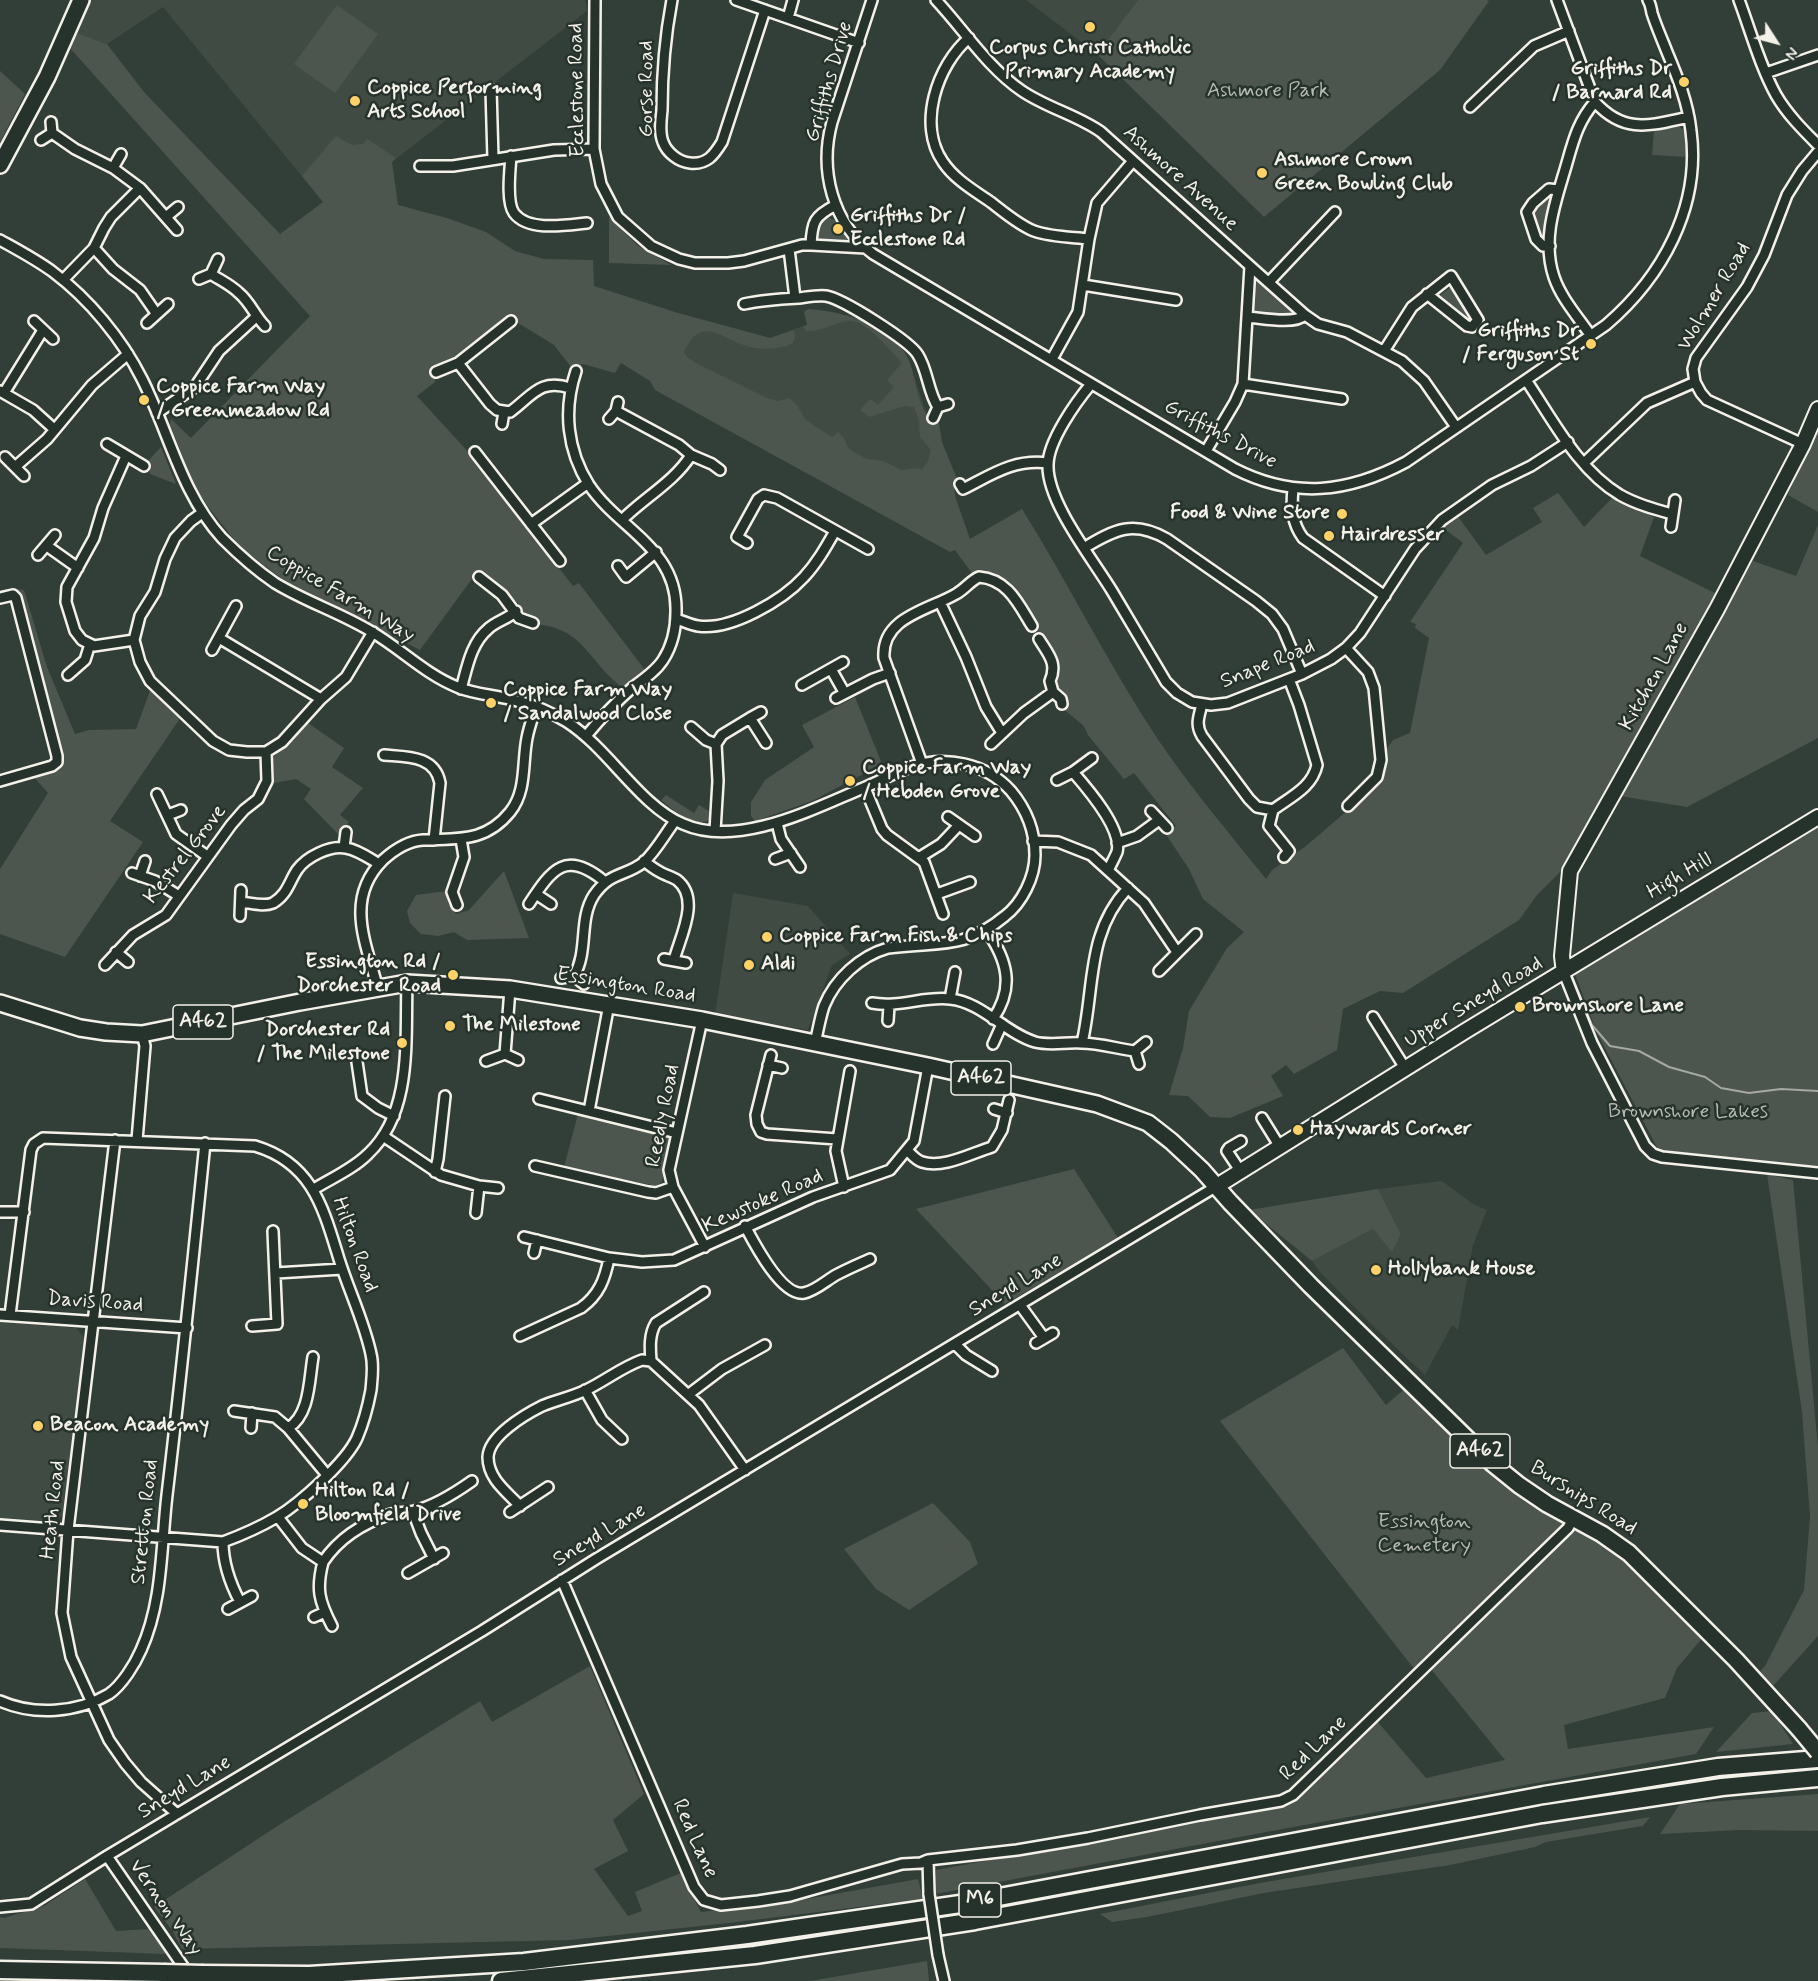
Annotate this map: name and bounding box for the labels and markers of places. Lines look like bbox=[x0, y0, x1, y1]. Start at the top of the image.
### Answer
marker: Corpus Christi Catholic Primary Academy bbox=[1083, 20, 1097, 34]
place label: Corpus Christi Catholic Primary Academy bbox=[989, 36, 1191, 86]
place label: Griffiths Dr / Barnard Rd bbox=[1551, 57, 1672, 107]
marker: Griffiths Dr / Barnard Rd bbox=[1677, 75, 1691, 89]
place label: Coppice Performing Arts School bbox=[367, 76, 542, 126]
marker: Coppice Performing Arts School bbox=[348, 94, 362, 108]
place label: Ashmore Crown Green Bowling Club bbox=[1274, 148, 1453, 198]
marker: Ashmore Crown Green Bowling Club bbox=[1255, 166, 1269, 180]
place label: Griffiths Dr / Ecclestone Rd bbox=[850, 204, 966, 254]
marker: Griffiths Dr / Ecclestone Rd bbox=[831, 222, 845, 236]
place label: Griffiths Dr / Ferguson St bbox=[1462, 319, 1579, 369]
marker: Griffiths Dr / Ferguson St bbox=[1584, 337, 1598, 351]
place label: Coppice Farm Way / Greenmeadow Rd bbox=[156, 375, 330, 425]
marker: Coppice Farm Way / Greenmeadow Rd bbox=[137, 393, 151, 407]
place label: Food & Wine Store bbox=[1170, 501, 1330, 527]
marker: Food & Wine Store bbox=[1335, 507, 1349, 521]
place label: Hairdresser bbox=[1341, 523, 1444, 549]
marker: Hairdresser bbox=[1322, 529, 1336, 543]
place label: Coppice Farm Way / Sandalwood Close bbox=[503, 678, 672, 728]
marker: Coppice Farm Way / Sandalwood Close bbox=[484, 696, 498, 710]
place label: Coppice Farm Way / Hebden Grove bbox=[862, 756, 1031, 806]
marker: Coppice Farm Way / Hebden Grove bbox=[843, 774, 857, 788]
place label: Coppice Farm Fish & Chips bbox=[779, 924, 1012, 950]
marker: Coppice Farm Fish & Chips bbox=[760, 930, 774, 944]
place label: Essington Rd / Dorchester Road bbox=[297, 950, 441, 1000]
place label: Aldi bbox=[761, 952, 795, 978]
marker: Aldi bbox=[742, 958, 756, 972]
marker: Essington Rd / Dorchester Road bbox=[446, 968, 460, 982]
place label: Brownshore Lane bbox=[1532, 994, 1684, 1020]
marker: Brownshore Lane bbox=[1513, 1000, 1527, 1014]
place label: The Milestone bbox=[462, 1013, 581, 1039]
place label: Dorchester Rd / The Milestone bbox=[256, 1018, 390, 1068]
marker: The Milestone bbox=[443, 1019, 457, 1033]
marker: Dorchester Rd / The Milestone bbox=[395, 1036, 409, 1050]
place label: Haywards Corner bbox=[1310, 1117, 1472, 1143]
marker: Haywards Corner bbox=[1291, 1123, 1305, 1137]
place label: Hollybank House bbox=[1388, 1257, 1536, 1283]
marker: Hollybank House bbox=[1369, 1263, 1383, 1277]
place label: Beacon Academy bbox=[50, 1413, 209, 1439]
marker: Beacon Academy bbox=[31, 1419, 45, 1433]
place label: Hilton Rd / Bloomfield Drive bbox=[315, 1479, 461, 1529]
marker: Hilton Rd / Bloomfield Drive bbox=[296, 1497, 310, 1511]

